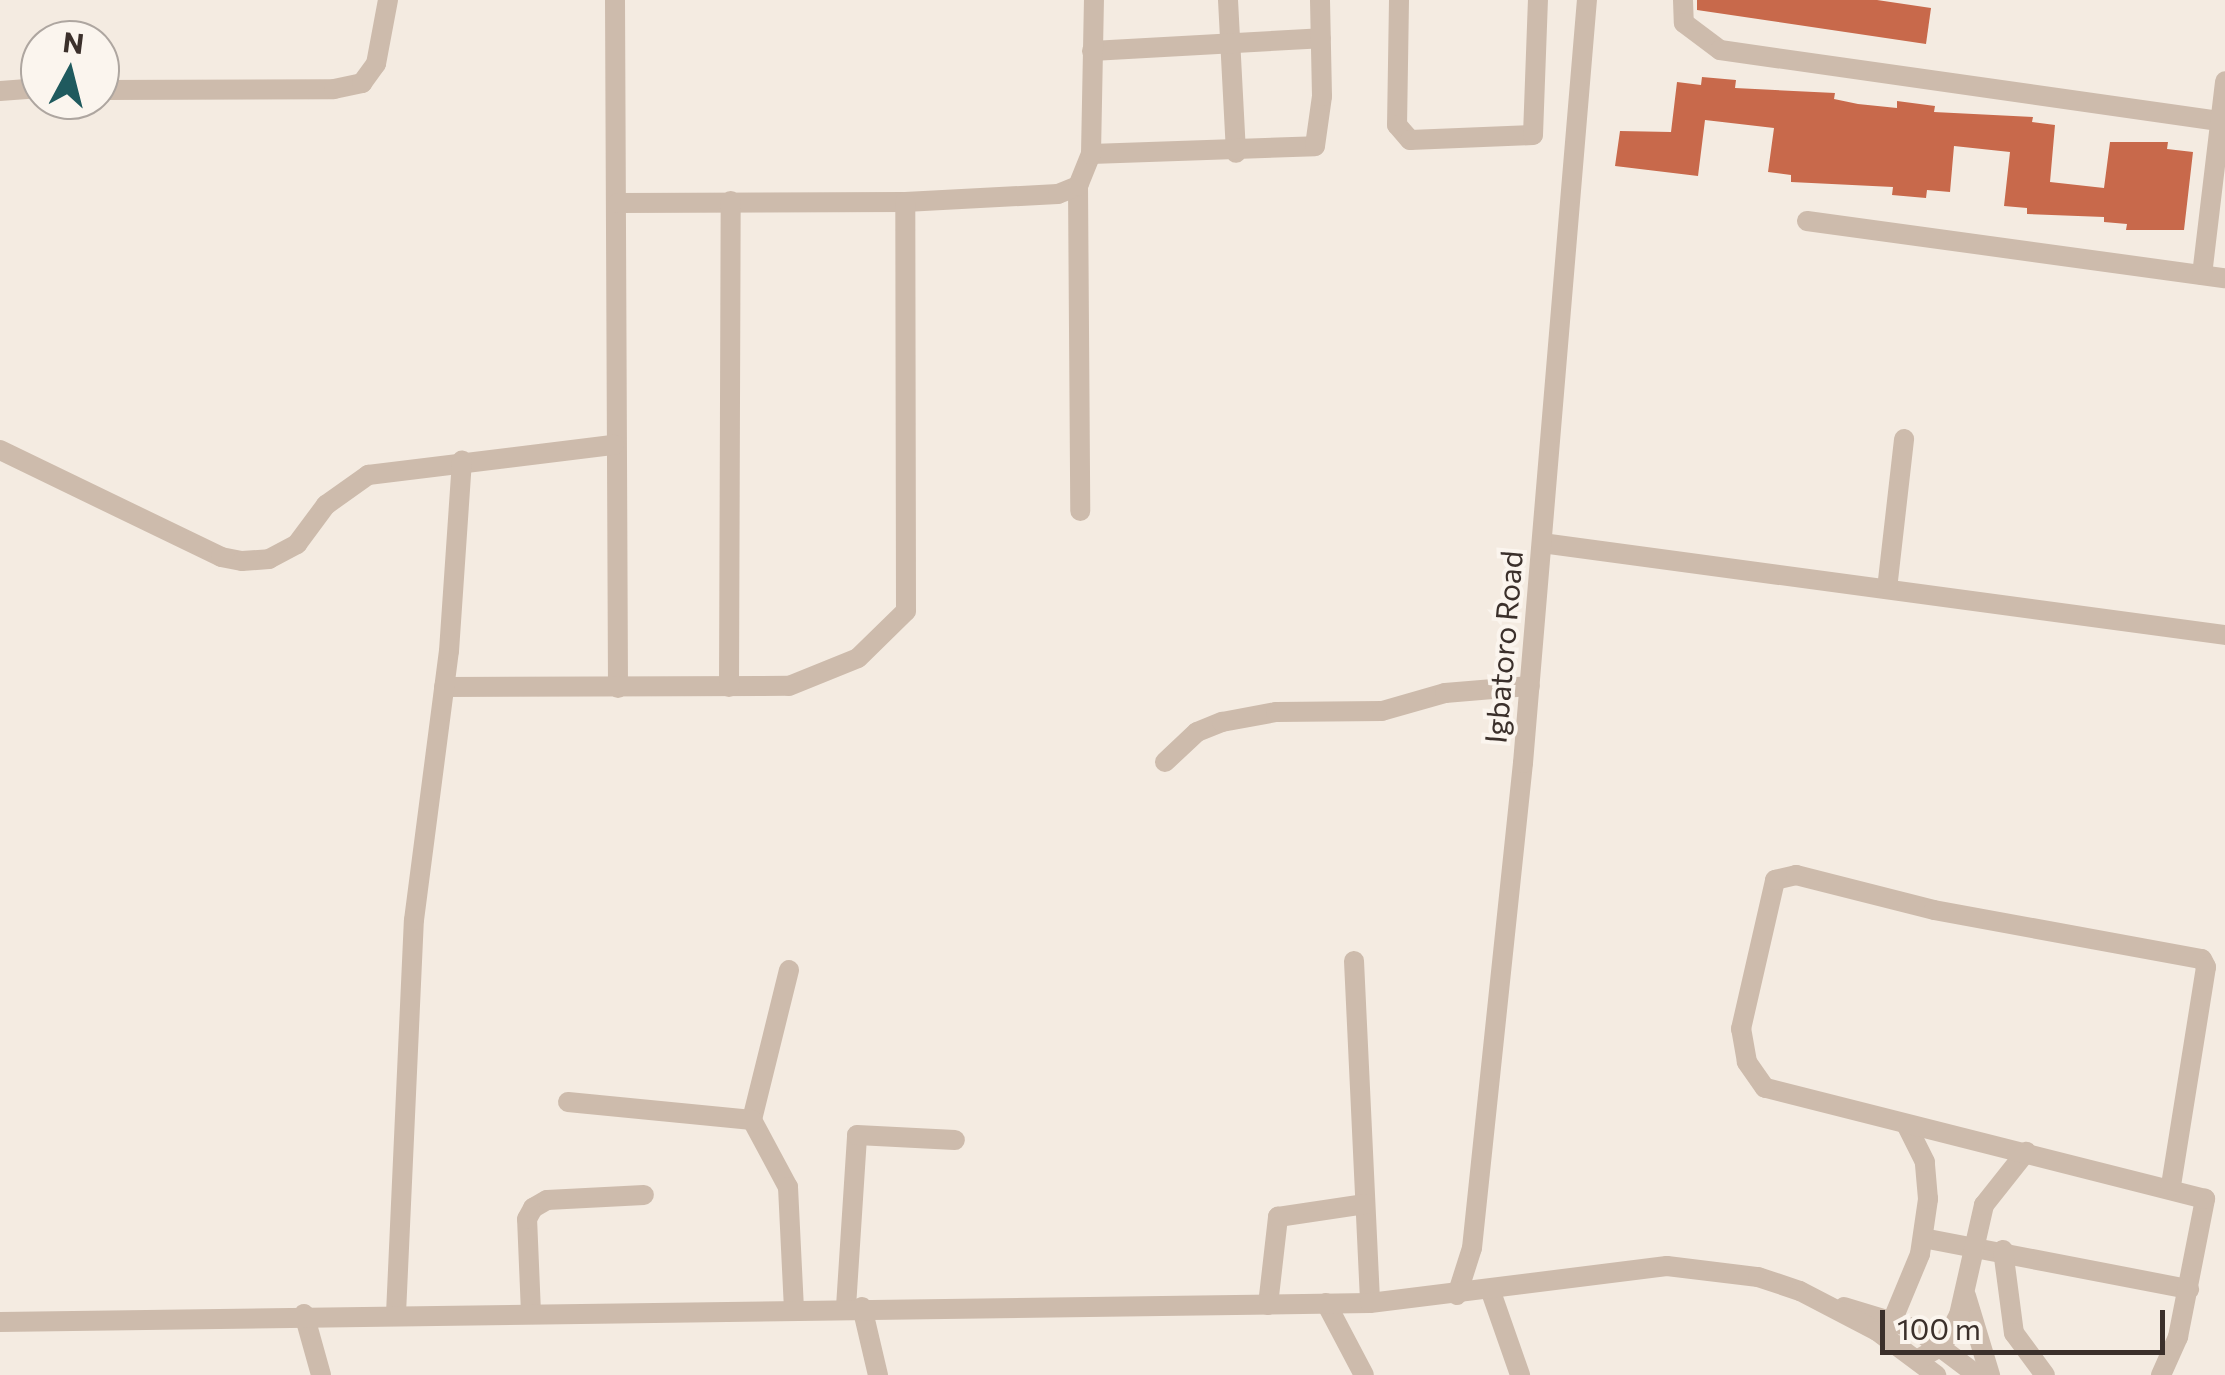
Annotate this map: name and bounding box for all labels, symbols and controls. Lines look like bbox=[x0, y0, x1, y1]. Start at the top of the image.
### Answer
north arrow bbox=[20, 20, 120, 120]
text: N bbox=[61, 24, 86, 60]
street label: Igbatoro Road bbox=[1477, 549, 1529, 745]
scale bar bbox=[1885, 1290, 2170, 1352]
text: 100 m bbox=[1897, 1309, 1981, 1346]

